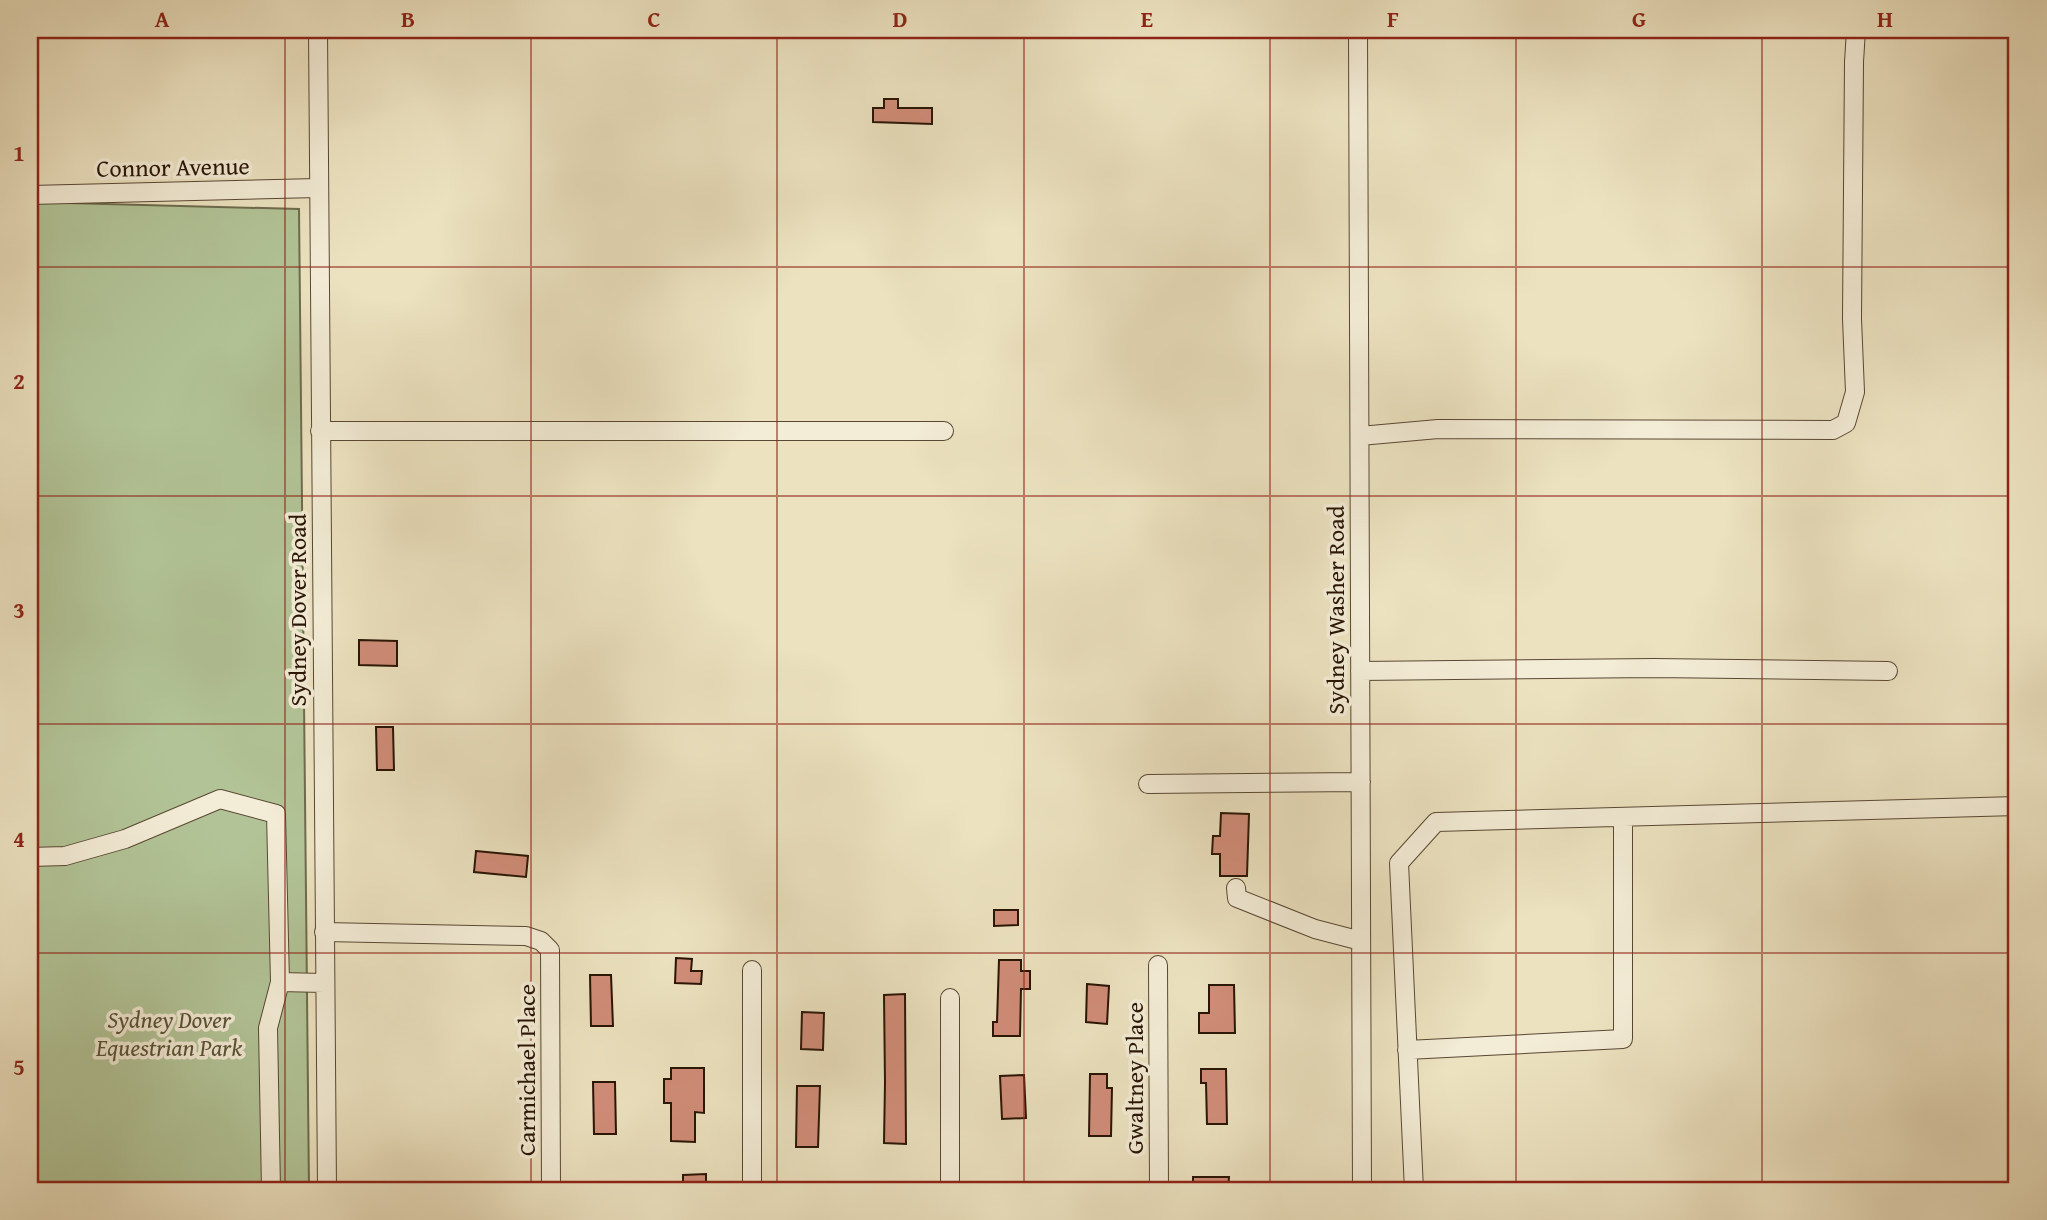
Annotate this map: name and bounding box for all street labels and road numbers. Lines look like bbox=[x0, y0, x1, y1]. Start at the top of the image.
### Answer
street label: Connor Avenue bbox=[96, 148, 250, 186]
street label: Sydney Washer Road bbox=[1318, 505, 1353, 714]
street label: Sydney Dover Road bbox=[280, 513, 315, 706]
street label: Carmichael Place bbox=[509, 984, 544, 1156]
street label: Gwaltney Place bbox=[1117, 1002, 1152, 1154]

